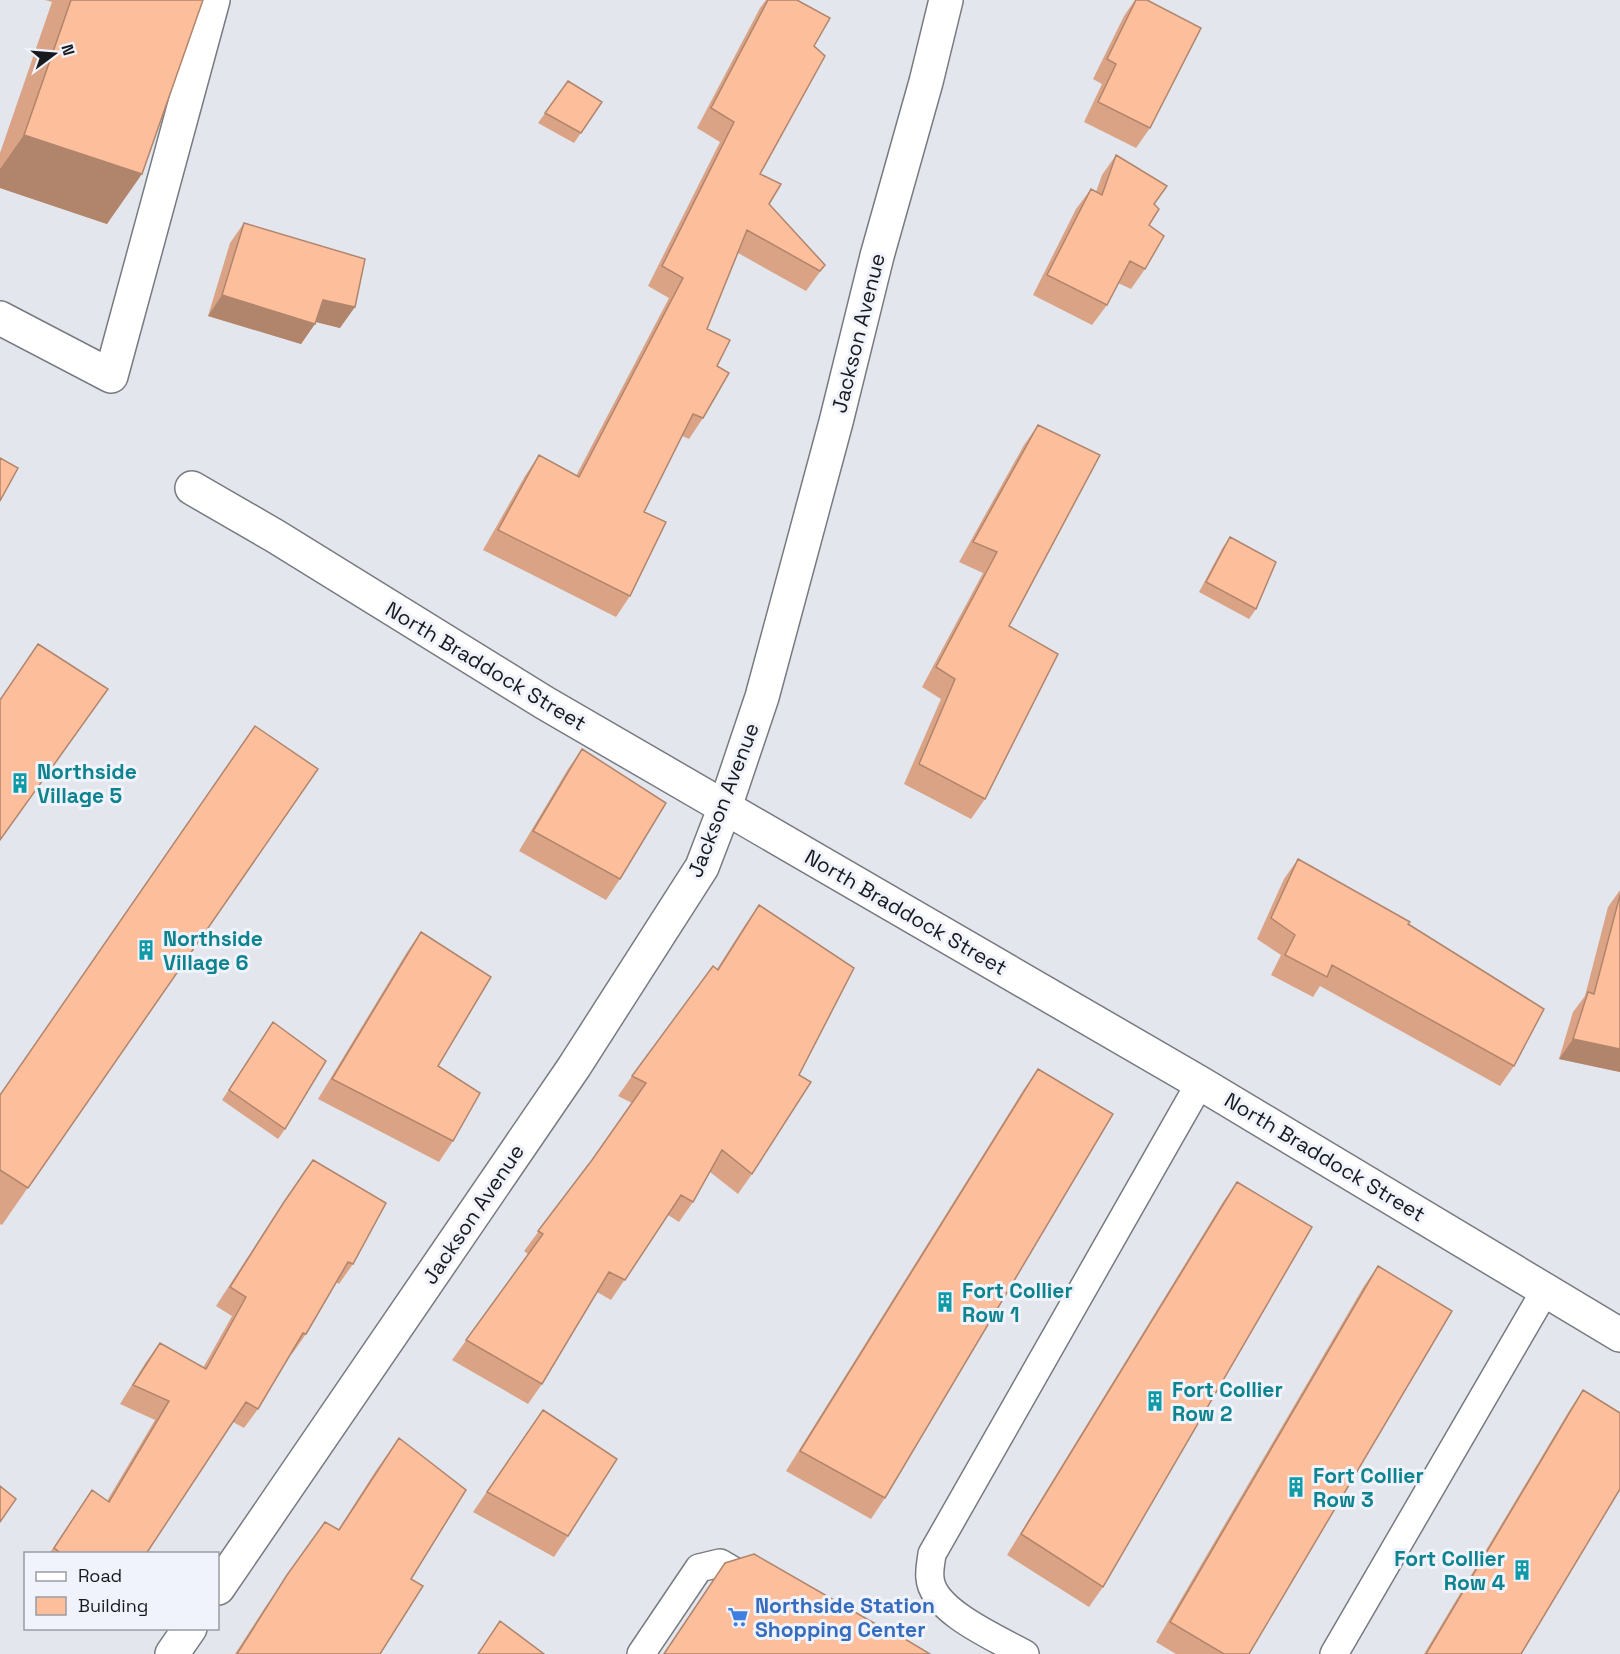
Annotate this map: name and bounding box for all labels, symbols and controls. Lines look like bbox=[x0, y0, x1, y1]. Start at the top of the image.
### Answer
north arrow bbox=[24, 24, 84, 84]
text: N bbox=[56, 42, 80, 58]
street label: Jackson Avenue bbox=[825, 250, 891, 416]
street label: North Braddock Street bbox=[381, 595, 591, 737]
street label: Jackson Avenue bbox=[681, 719, 765, 881]
place label: Northside Village 5 bbox=[37, 758, 137, 809]
building icon: Northside Village 5 bbox=[8, 771, 32, 795]
street label: North Braddock Street bbox=[800, 843, 1012, 981]
place label: Northside Village 6 bbox=[163, 925, 263, 976]
building icon: Northside Village 6 bbox=[134, 938, 158, 962]
street label: North Braddock Street bbox=[1220, 1086, 1430, 1228]
street label: Jackson Avenue bbox=[416, 1139, 530, 1289]
place label: Fort Collier Row 1 bbox=[962, 1277, 1073, 1328]
building icon: Fort Collier Row 1 bbox=[933, 1290, 957, 1314]
place label: Fort Collier Row 2 bbox=[1172, 1376, 1283, 1427]
building icon: Fort Collier Row 2 bbox=[1143, 1389, 1167, 1413]
place label: Fort Collier Row 3 bbox=[1313, 1462, 1424, 1513]
building icon: Fort Collier Row 3 bbox=[1284, 1475, 1308, 1499]
place label: Fort Collier Row 4 bbox=[1394, 1545, 1505, 1596]
legend bbox=[24, 1552, 219, 1630]
building icon: Fort Collier Row 4 bbox=[1510, 1558, 1534, 1582]
text: Road bbox=[78, 1564, 122, 1587]
place label: Northside Station Shopping Center bbox=[755, 1592, 935, 1643]
text: Building bbox=[78, 1594, 148, 1617]
supermarket icon: Northside Station Shopping Center bbox=[726, 1605, 750, 1629]

